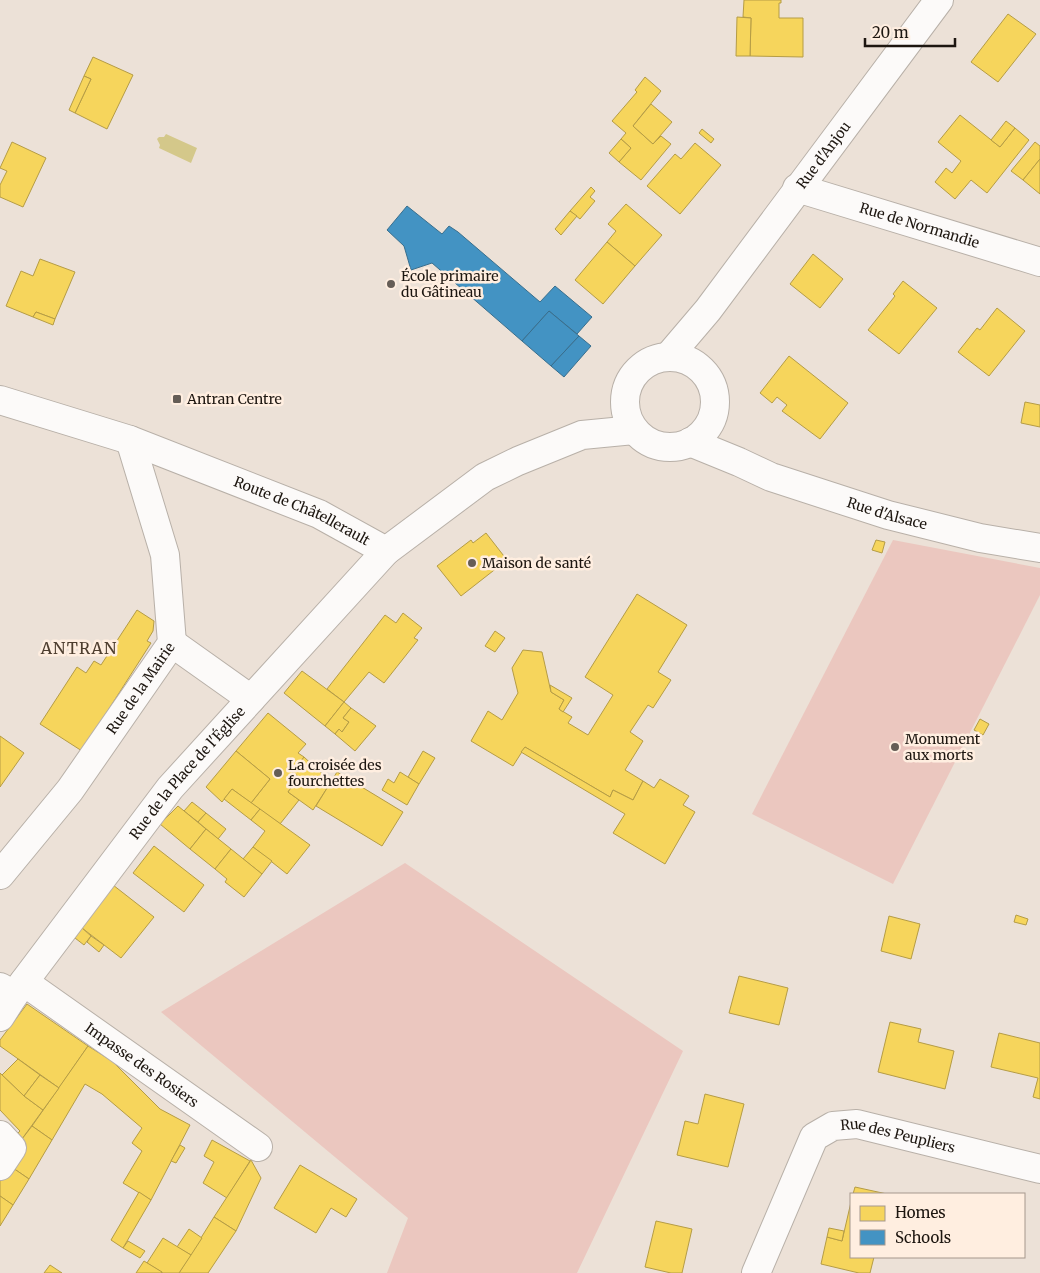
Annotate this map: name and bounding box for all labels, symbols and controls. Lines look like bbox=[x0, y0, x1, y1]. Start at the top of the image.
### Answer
scale bar bbox=[865, 15, 955, 47]
text: 20 m bbox=[872, 23, 909, 42]
street label: Rue d'Anjou bbox=[793, 118, 855, 192]
street label: Rue de Normandie bbox=[857, 199, 982, 252]
place label: École primaire du Gâtineau bbox=[401, 267, 499, 301]
marker: École primaire du Gâtineau bbox=[385, 278, 397, 290]
place label: Antran Centre bbox=[186, 390, 282, 408]
marker: Antran Centre bbox=[171, 393, 183, 405]
street label: Route de Châtellerault bbox=[231, 473, 374, 550]
street label: Rue d'Alsace bbox=[845, 493, 929, 533]
place label: Maison de santé bbox=[482, 554, 591, 572]
marker: Maison de santé bbox=[466, 557, 478, 569]
district label: ANTRAN bbox=[40, 638, 117, 658]
street label: Rue de la Mairie bbox=[103, 639, 179, 738]
street label: Rue de la Place de l'Église bbox=[126, 703, 249, 843]
place label: Monument aux morts bbox=[905, 730, 981, 764]
marker: Monument aux morts bbox=[889, 741, 901, 753]
place label: La croisée des fourchettes bbox=[288, 756, 382, 790]
marker: La croisée des fourchettes bbox=[272, 767, 284, 779]
street label: Impasse des Rosiers bbox=[81, 1019, 202, 1111]
street label: Rue des Peupliers bbox=[840, 1115, 957, 1157]
legend bbox=[850, 1193, 1025, 1258]
text: Homes bbox=[895, 1203, 946, 1222]
text: Schools bbox=[895, 1228, 951, 1247]

